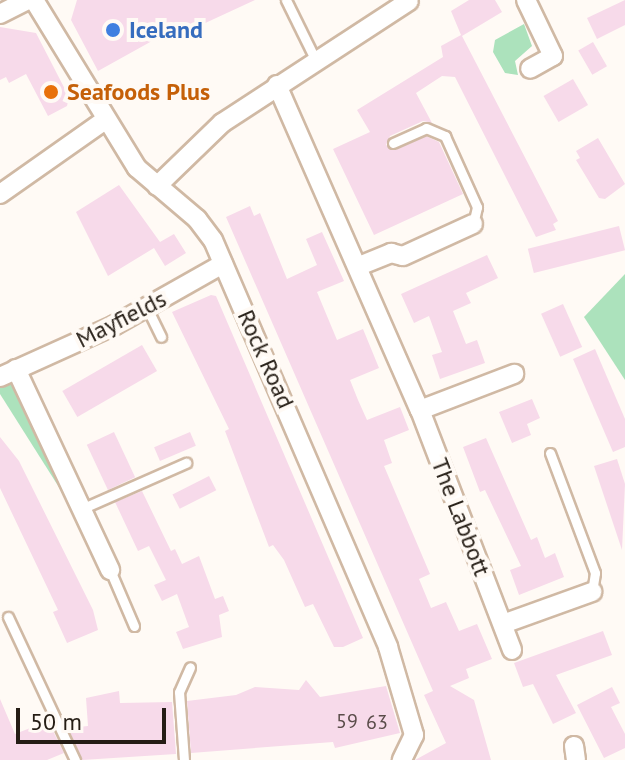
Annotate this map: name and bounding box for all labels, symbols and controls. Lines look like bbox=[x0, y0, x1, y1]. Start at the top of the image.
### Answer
place label: Iceland bbox=[129, 16, 203, 44]
marker: Iceland bbox=[104, 21, 122, 39]
place label: Seafoods Plus bbox=[67, 78, 210, 106]
marker: Seafoods Plus bbox=[42, 83, 60, 101]
street label: Mayfields bbox=[71, 284, 171, 354]
street label: Rock Road bbox=[231, 305, 301, 413]
street label: The Labbott bbox=[425, 454, 497, 580]
scale bar bbox=[20, 692, 170, 742]
text: 50 m bbox=[30, 706, 82, 737]
house number: 59 bbox=[336, 709, 358, 733]
house number: 63 bbox=[366, 710, 388, 734]

